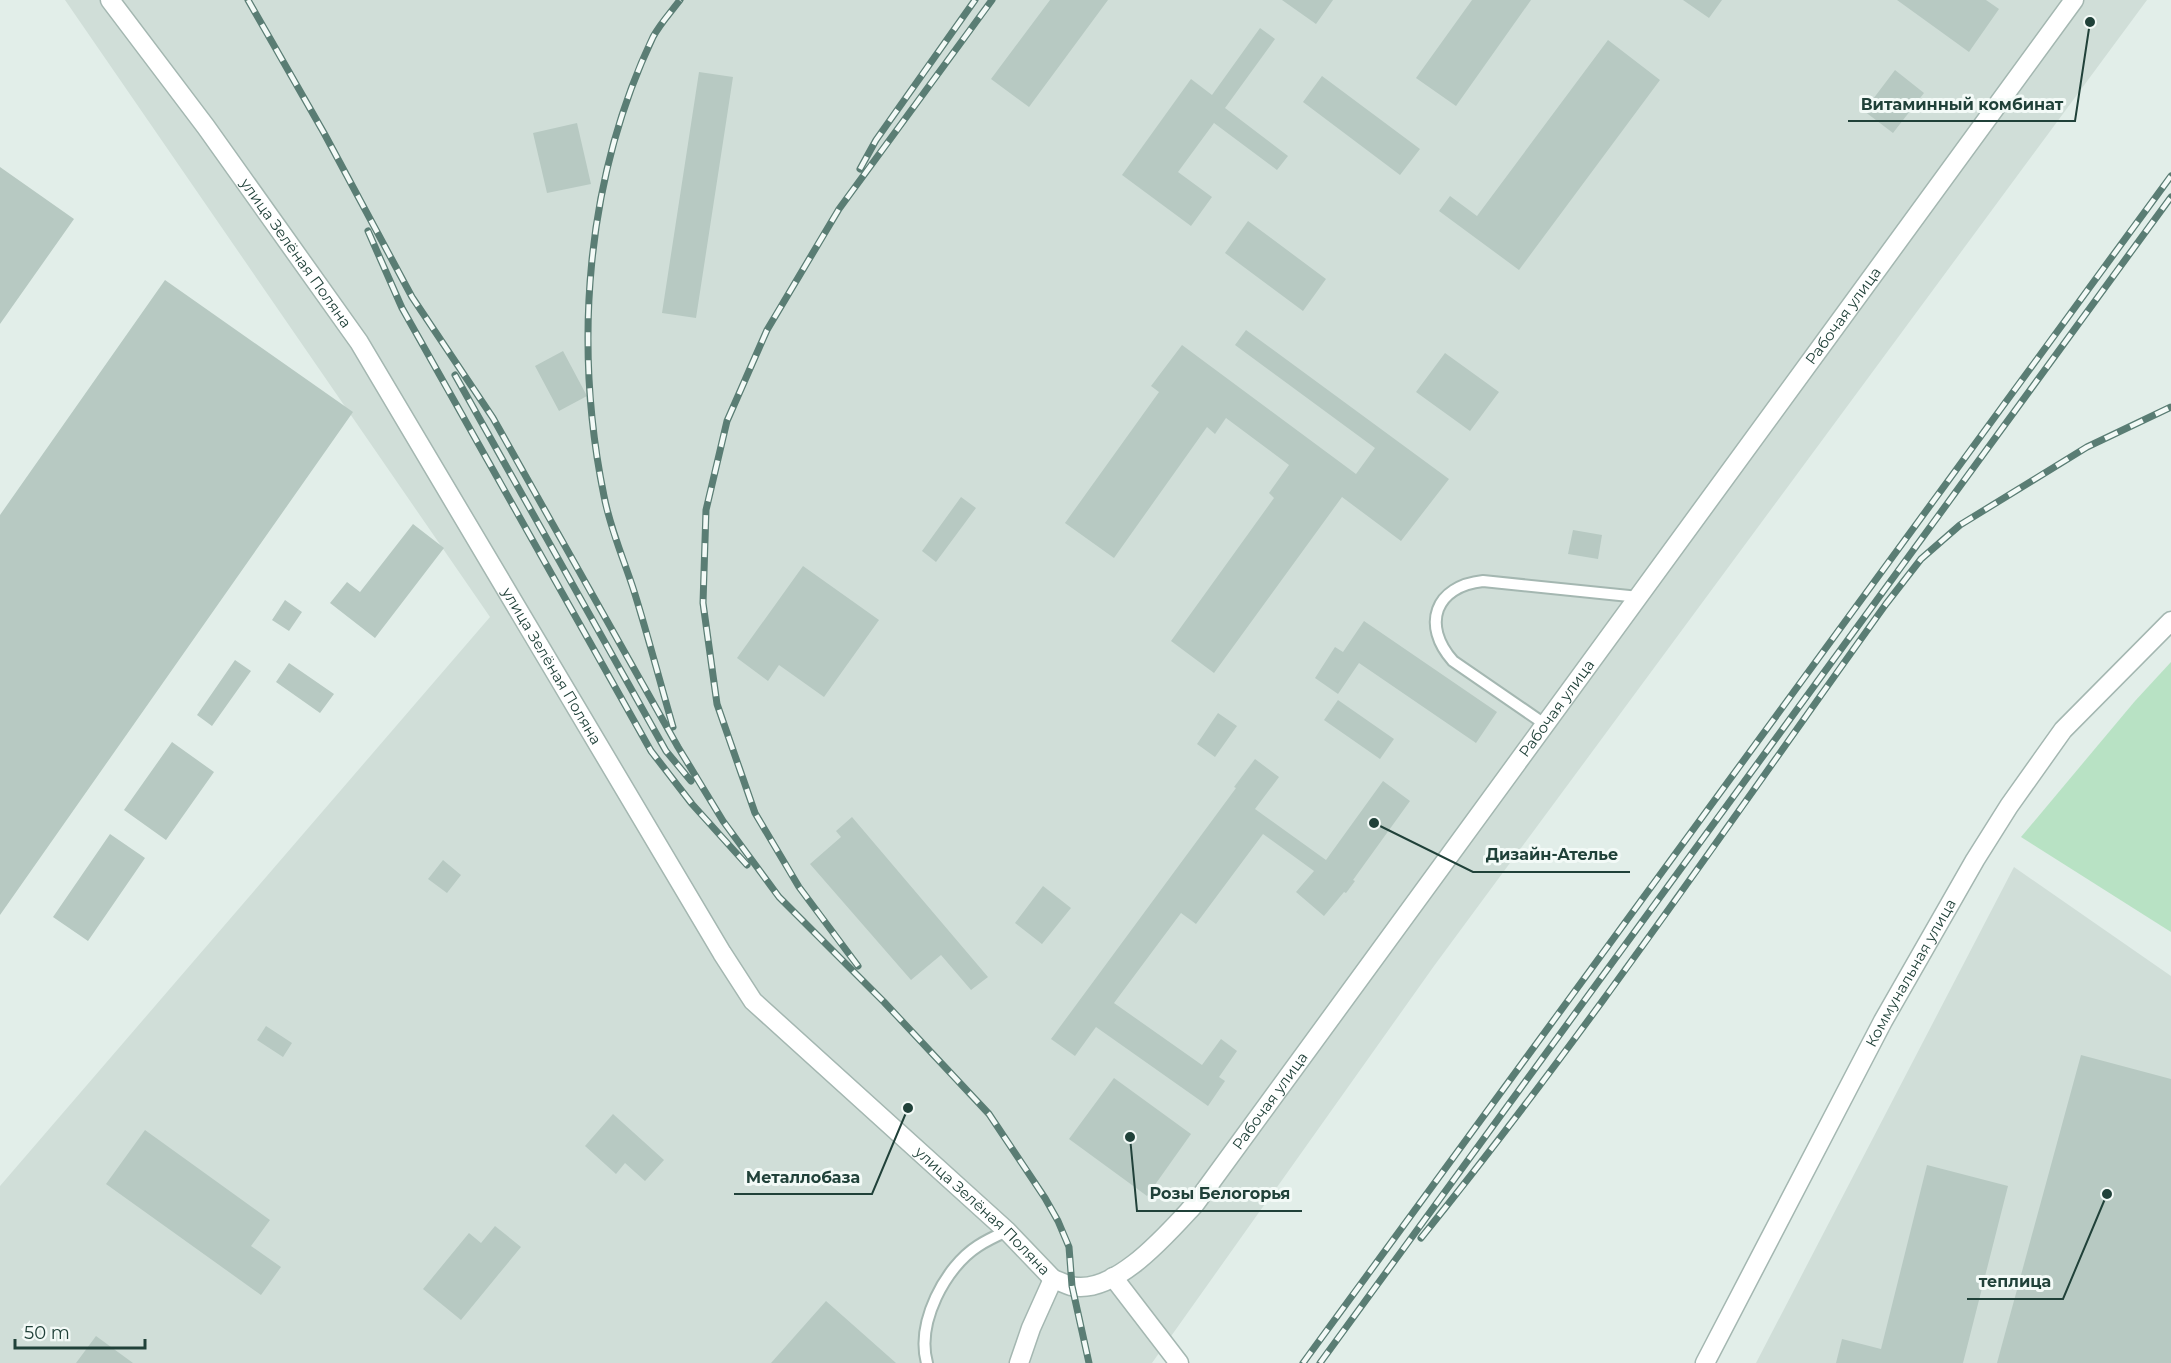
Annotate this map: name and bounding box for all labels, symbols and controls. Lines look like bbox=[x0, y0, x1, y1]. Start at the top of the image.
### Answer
callout: Витаминный комбинат bbox=[1848, 87, 2075, 121]
text: Витаминный комбинат bbox=[1861, 95, 2064, 114]
street label: улица Зелёная Поляна bbox=[236, 173, 356, 331]
street label: Рабочая улица bbox=[1801, 263, 1885, 368]
street label: улица Зелёная Поляна bbox=[497, 583, 606, 748]
street label: Рабочая улица bbox=[1514, 656, 1598, 761]
callout: Дизайн-Ателье bbox=[1473, 838, 1630, 872]
text: Дизайн-Ателье bbox=[1486, 845, 1618, 864]
street label: Коммунальная улица bbox=[1861, 895, 1960, 1050]
street label: Рабочая улица bbox=[1228, 1048, 1312, 1153]
street label: улица Зелёная Поляна bbox=[910, 1142, 1054, 1279]
callout: Металлобаза bbox=[734, 1160, 872, 1194]
text: Металлобаза bbox=[746, 1168, 860, 1187]
callout: Розы Белогорья bbox=[1137, 1177, 1302, 1211]
text: Розы Белогорья bbox=[1150, 1184, 1290, 1203]
callout: теплица bbox=[1967, 1265, 2063, 1299]
text: теплица bbox=[1979, 1272, 2051, 1291]
scale bar bbox=[15, 1312, 146, 1350]
text: 50 m bbox=[24, 1322, 70, 1344]

